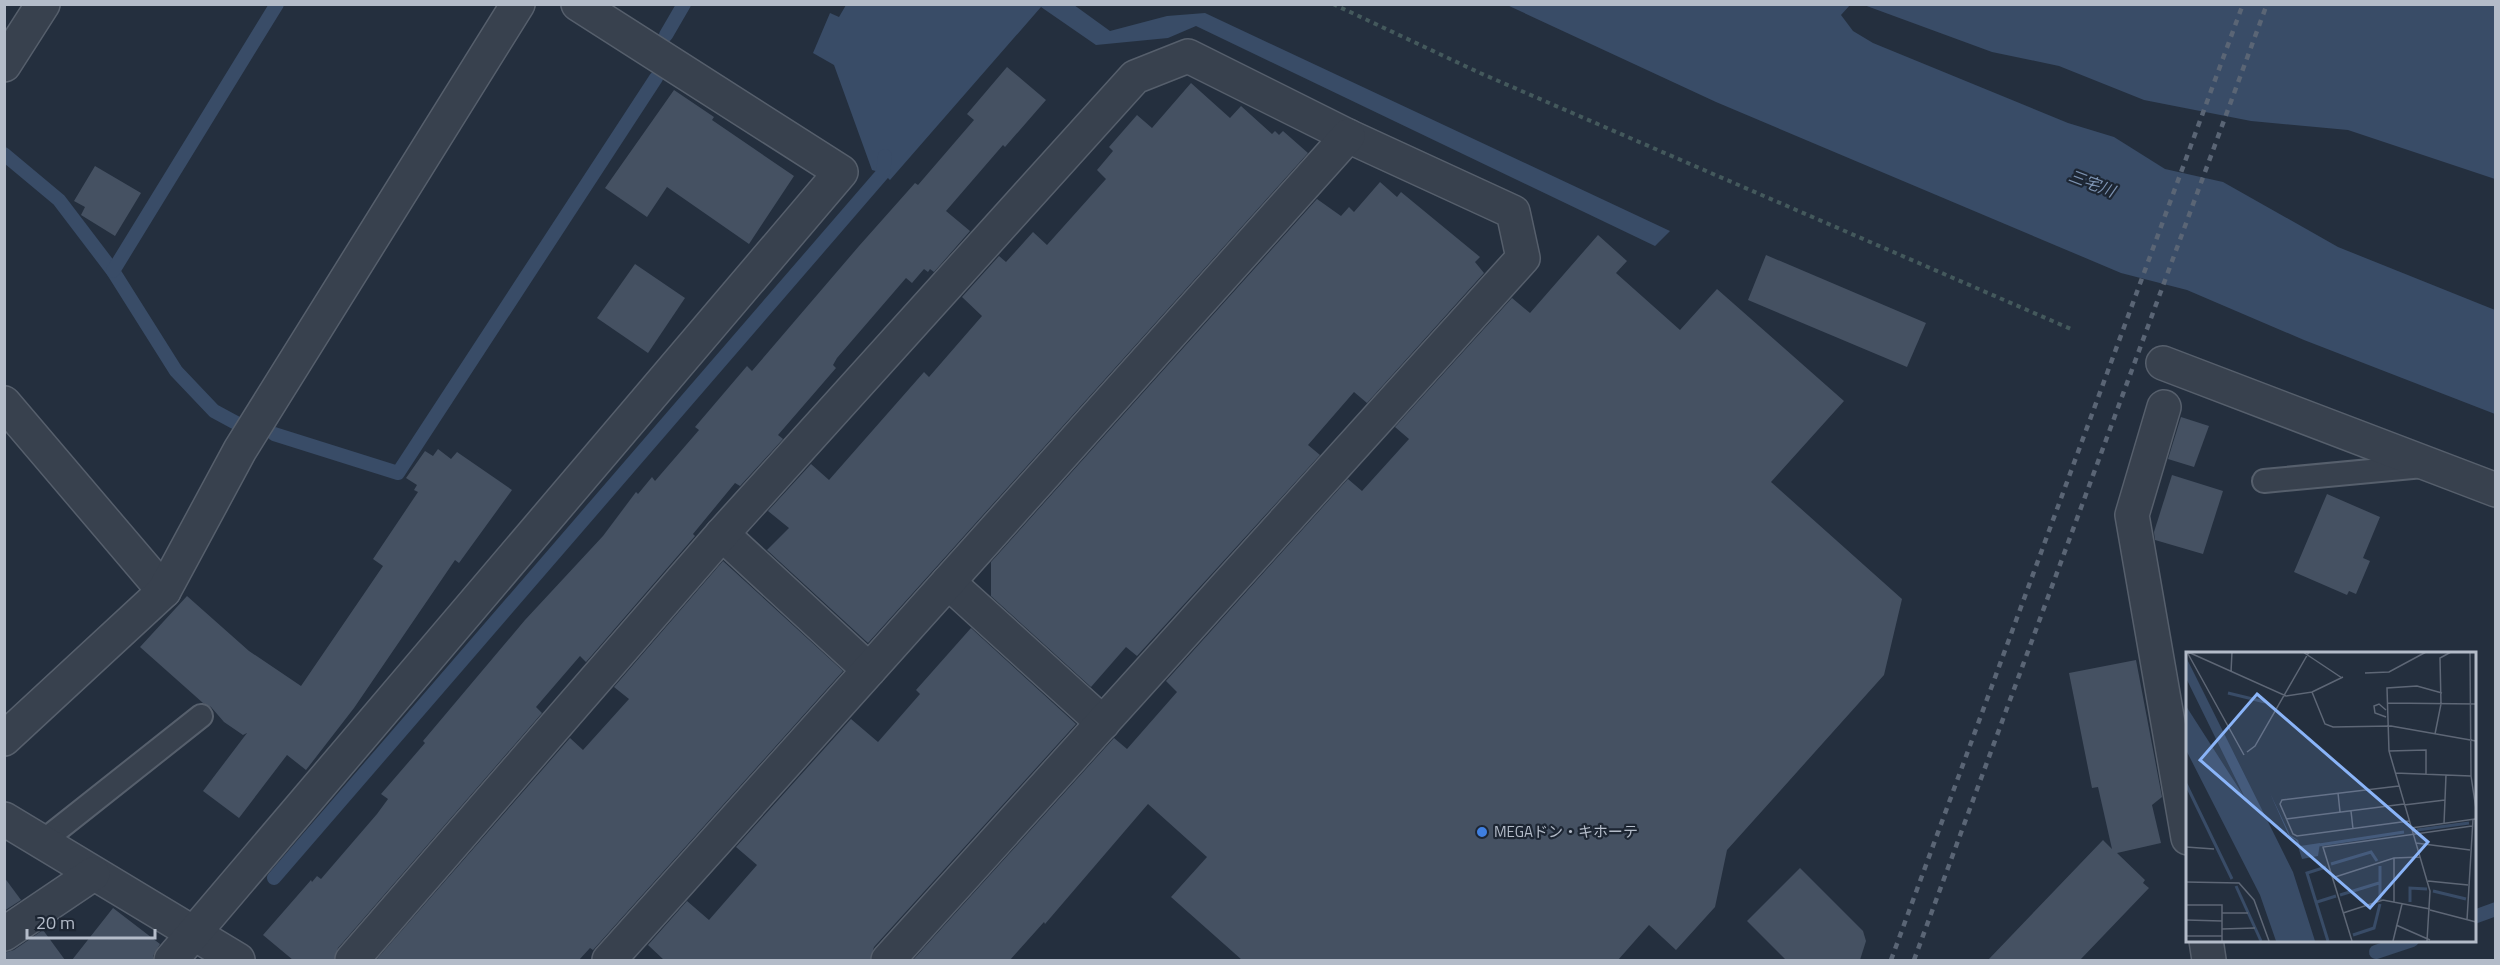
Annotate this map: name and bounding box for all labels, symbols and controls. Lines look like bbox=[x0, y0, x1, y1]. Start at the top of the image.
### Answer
water label: 三宅川 bbox=[2065, 163, 2121, 204]
inset map bbox=[2186, 652, 2476, 941]
place label: MEGAドン・キホーテ bbox=[1494, 820, 1638, 843]
marker: MEGAドン・キホーテ bbox=[1475, 825, 1489, 839]
scale bar bbox=[27, 902, 154, 940]
text: 20 m bbox=[36, 909, 75, 936]

